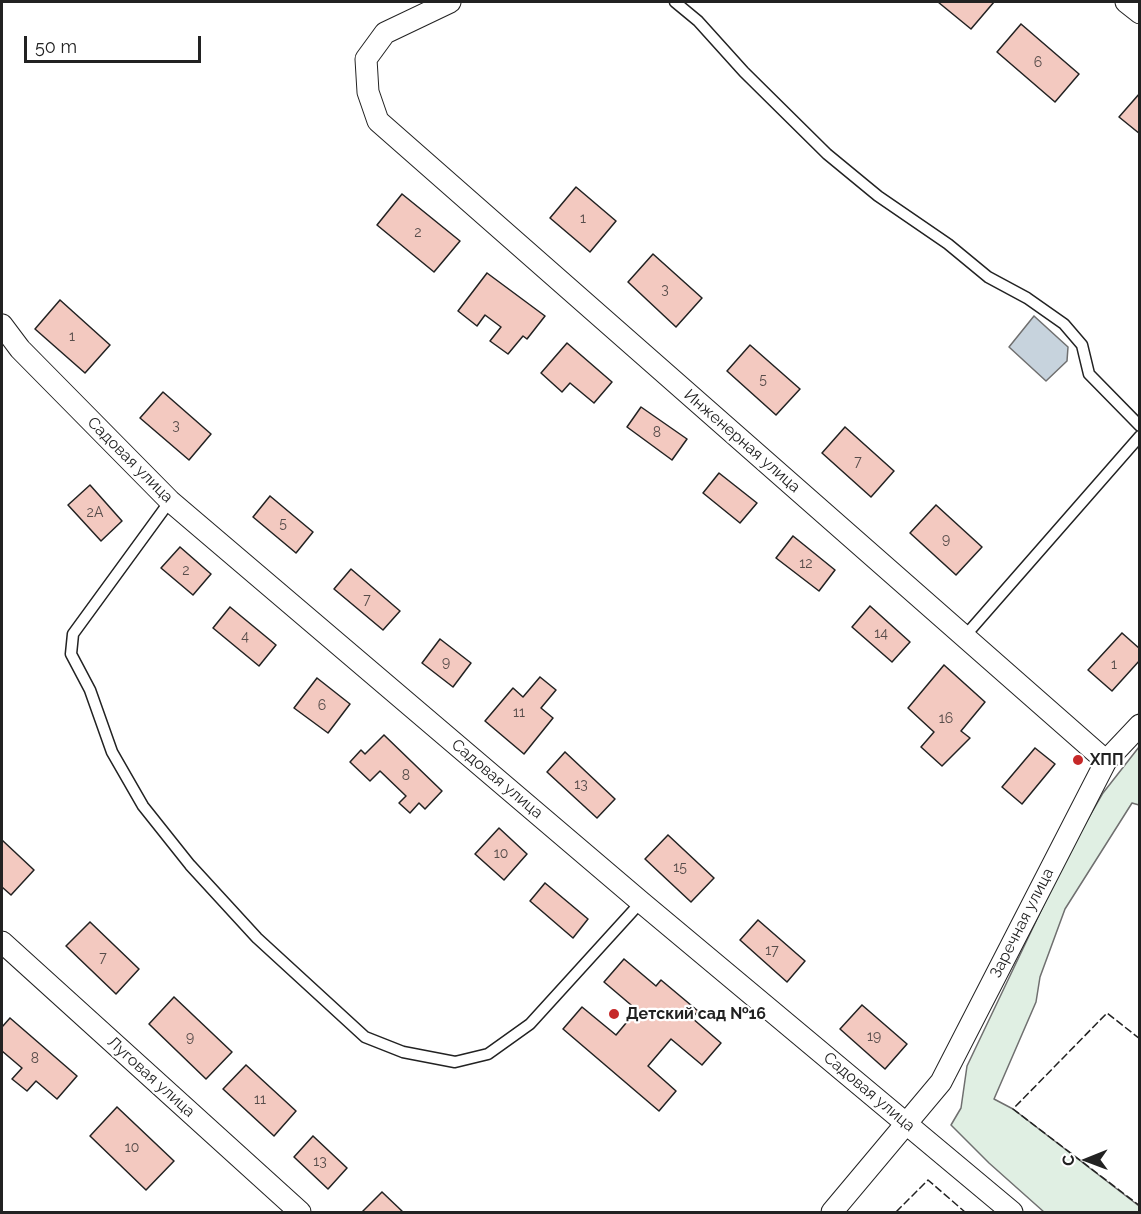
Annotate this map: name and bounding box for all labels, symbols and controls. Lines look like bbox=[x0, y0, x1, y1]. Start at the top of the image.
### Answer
scale bar bbox=[27, 24, 204, 62]
text: 50 m bbox=[35, 36, 77, 57]
house number: 6 bbox=[1034, 55, 1042, 71]
house number: 1 bbox=[580, 211, 586, 227]
house number: 2 bbox=[414, 225, 422, 241]
house number: 3 bbox=[661, 282, 669, 298]
house number: 1 bbox=[69, 329, 75, 345]
house number: 5 bbox=[759, 372, 767, 388]
street label: Инженерная улица bbox=[680, 385, 804, 497]
street label: Садовая улица bbox=[83, 413, 177, 507]
house number: 3 bbox=[172, 418, 180, 434]
house number: 8 bbox=[653, 425, 661, 441]
house number: 7 bbox=[854, 454, 862, 470]
house number: 2А bbox=[87, 505, 103, 521]
house number: 5 bbox=[279, 516, 287, 532]
house number: 9 bbox=[942, 532, 950, 548]
house number: 12 bbox=[799, 556, 813, 572]
house number: 2 bbox=[182, 563, 190, 579]
house number: 7 bbox=[363, 592, 371, 608]
house number: 14 bbox=[874, 626, 888, 642]
house number: 4 bbox=[241, 629, 249, 645]
house number: 9 bbox=[442, 655, 450, 671]
house number: 1 bbox=[1111, 657, 1117, 673]
house number: 6 bbox=[318, 698, 326, 714]
house number: 11 bbox=[513, 705, 525, 721]
house number: 16 bbox=[939, 711, 953, 727]
street label: Садовая улица bbox=[447, 735, 547, 823]
place label: ХПП bbox=[1090, 750, 1124, 770]
marker: ХПП bbox=[1071, 753, 1085, 767]
house number: 8 bbox=[402, 768, 410, 784]
house number: 13 bbox=[574, 777, 588, 793]
house number: 10 bbox=[494, 846, 508, 862]
house number: 15 bbox=[673, 860, 687, 876]
street label: Заречная улица bbox=[986, 865, 1058, 981]
house number: 17 bbox=[765, 943, 779, 959]
house number: 7 bbox=[99, 950, 107, 966]
place label: Детский сад №16 bbox=[626, 1004, 766, 1024]
marker: Детский сад №16 bbox=[607, 1007, 621, 1021]
house number: 19 bbox=[867, 1029, 881, 1045]
house number: 9 bbox=[186, 1030, 194, 1046]
street label: Луговая улица bbox=[103, 1033, 199, 1121]
street label: Садовая улица bbox=[819, 1048, 919, 1136]
house number: 8 bbox=[31, 1051, 39, 1067]
house number: 11 bbox=[254, 1092, 266, 1108]
north arrow bbox=[1057, 1130, 1117, 1190]
house number: 10 bbox=[125, 1140, 139, 1156]
house number: 13 bbox=[313, 1154, 327, 1170]
text: С bbox=[1059, 1155, 1078, 1166]

